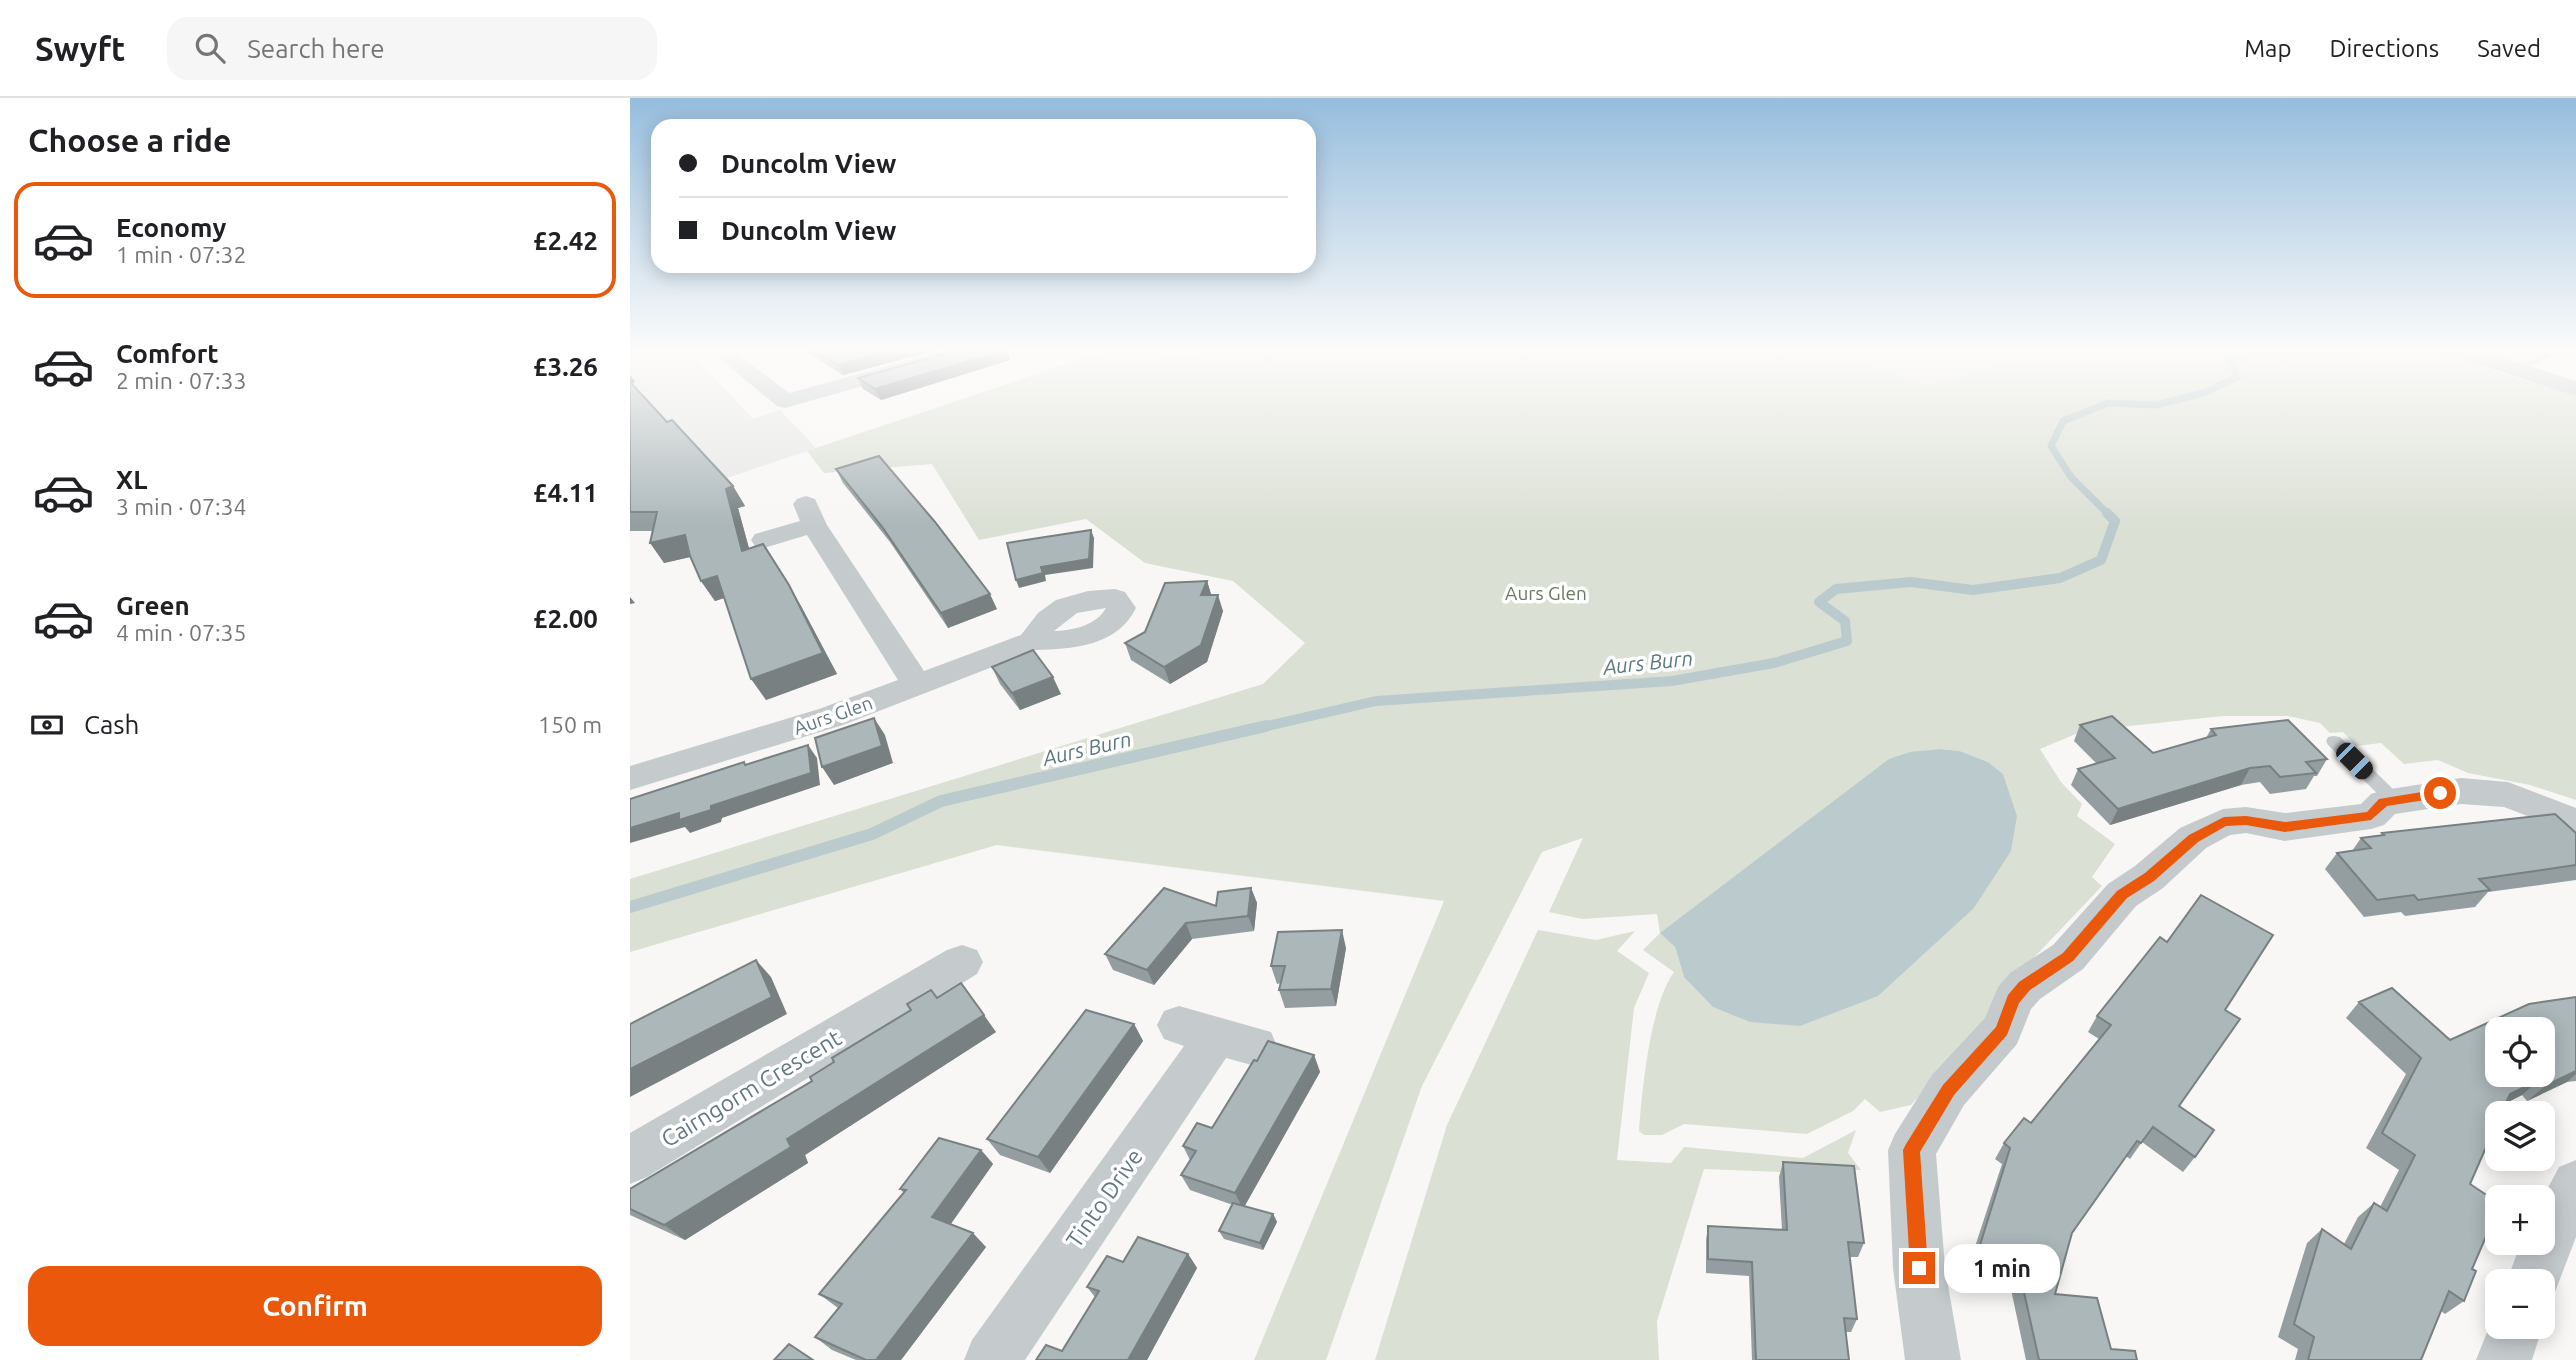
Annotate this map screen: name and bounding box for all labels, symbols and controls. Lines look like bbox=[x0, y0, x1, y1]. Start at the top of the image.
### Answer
search box bbox=[167, 17, 657, 80]
icon: search bbox=[191, 29, 229, 67]
text: Swyft bbox=[35, 30, 125, 67]
text: Search here bbox=[247, 34, 385, 63]
text: Map bbox=[2244, 35, 2291, 62]
text: Directions bbox=[2329, 35, 2439, 62]
text: Saved bbox=[2477, 35, 2541, 62]
text: Choose a ride bbox=[28, 122, 231, 158]
text: Duncolm View bbox=[721, 149, 896, 178]
icon: car bbox=[32, 209, 95, 272]
text: Economy bbox=[116, 213, 226, 242]
text: Duncolm View bbox=[721, 216, 896, 245]
text: £2.42 bbox=[533, 226, 598, 255]
text: 1 min · 07:32 bbox=[116, 242, 247, 267]
icon: car bbox=[32, 335, 95, 398]
text: Comfort bbox=[116, 339, 219, 368]
text: £3.26 bbox=[533, 352, 598, 381]
text: 2 min · 07:33 bbox=[116, 368, 247, 393]
icon: car bbox=[32, 461, 95, 524]
text: XL bbox=[116, 465, 147, 494]
text: £4.11 bbox=[533, 478, 598, 507]
text: 3 min · 07:34 bbox=[116, 494, 247, 519]
park label: Aurs Glen bbox=[1505, 582, 1587, 604]
icon: car bbox=[32, 587, 95, 650]
text: Green bbox=[116, 591, 190, 620]
text: £2.00 bbox=[533, 604, 598, 633]
text: 4 min · 07:35 bbox=[116, 620, 247, 645]
water label: Aurs Burn bbox=[1601, 645, 1694, 679]
street label: Aurs Glen bbox=[791, 691, 875, 739]
icon: cash bbox=[28, 706, 66, 744]
text: Cash bbox=[84, 710, 139, 739]
text: 150 m bbox=[538, 712, 602, 737]
water label: Aurs Burn bbox=[1039, 726, 1134, 770]
car bbox=[2332, 739, 2377, 783]
route start bbox=[2424, 777, 2456, 809]
map controls bbox=[2485, 1017, 2555, 1339]
button: locate bbox=[2485, 1017, 2555, 1087]
street label: Cairngorm Crescent bbox=[657, 1025, 845, 1151]
button: layers bbox=[2485, 1101, 2555, 1171]
street label: Tinto Drive bbox=[1061, 1144, 1147, 1252]
button: + bbox=[2485, 1185, 2555, 1255]
callout: 1 min bbox=[1944, 1244, 2059, 1292]
route end bbox=[1903, 1252, 1935, 1284]
text: 1 min bbox=[1973, 1256, 2031, 1281]
button: Confirm bbox=[28, 1266, 602, 1346]
button: − bbox=[2485, 1269, 2555, 1339]

